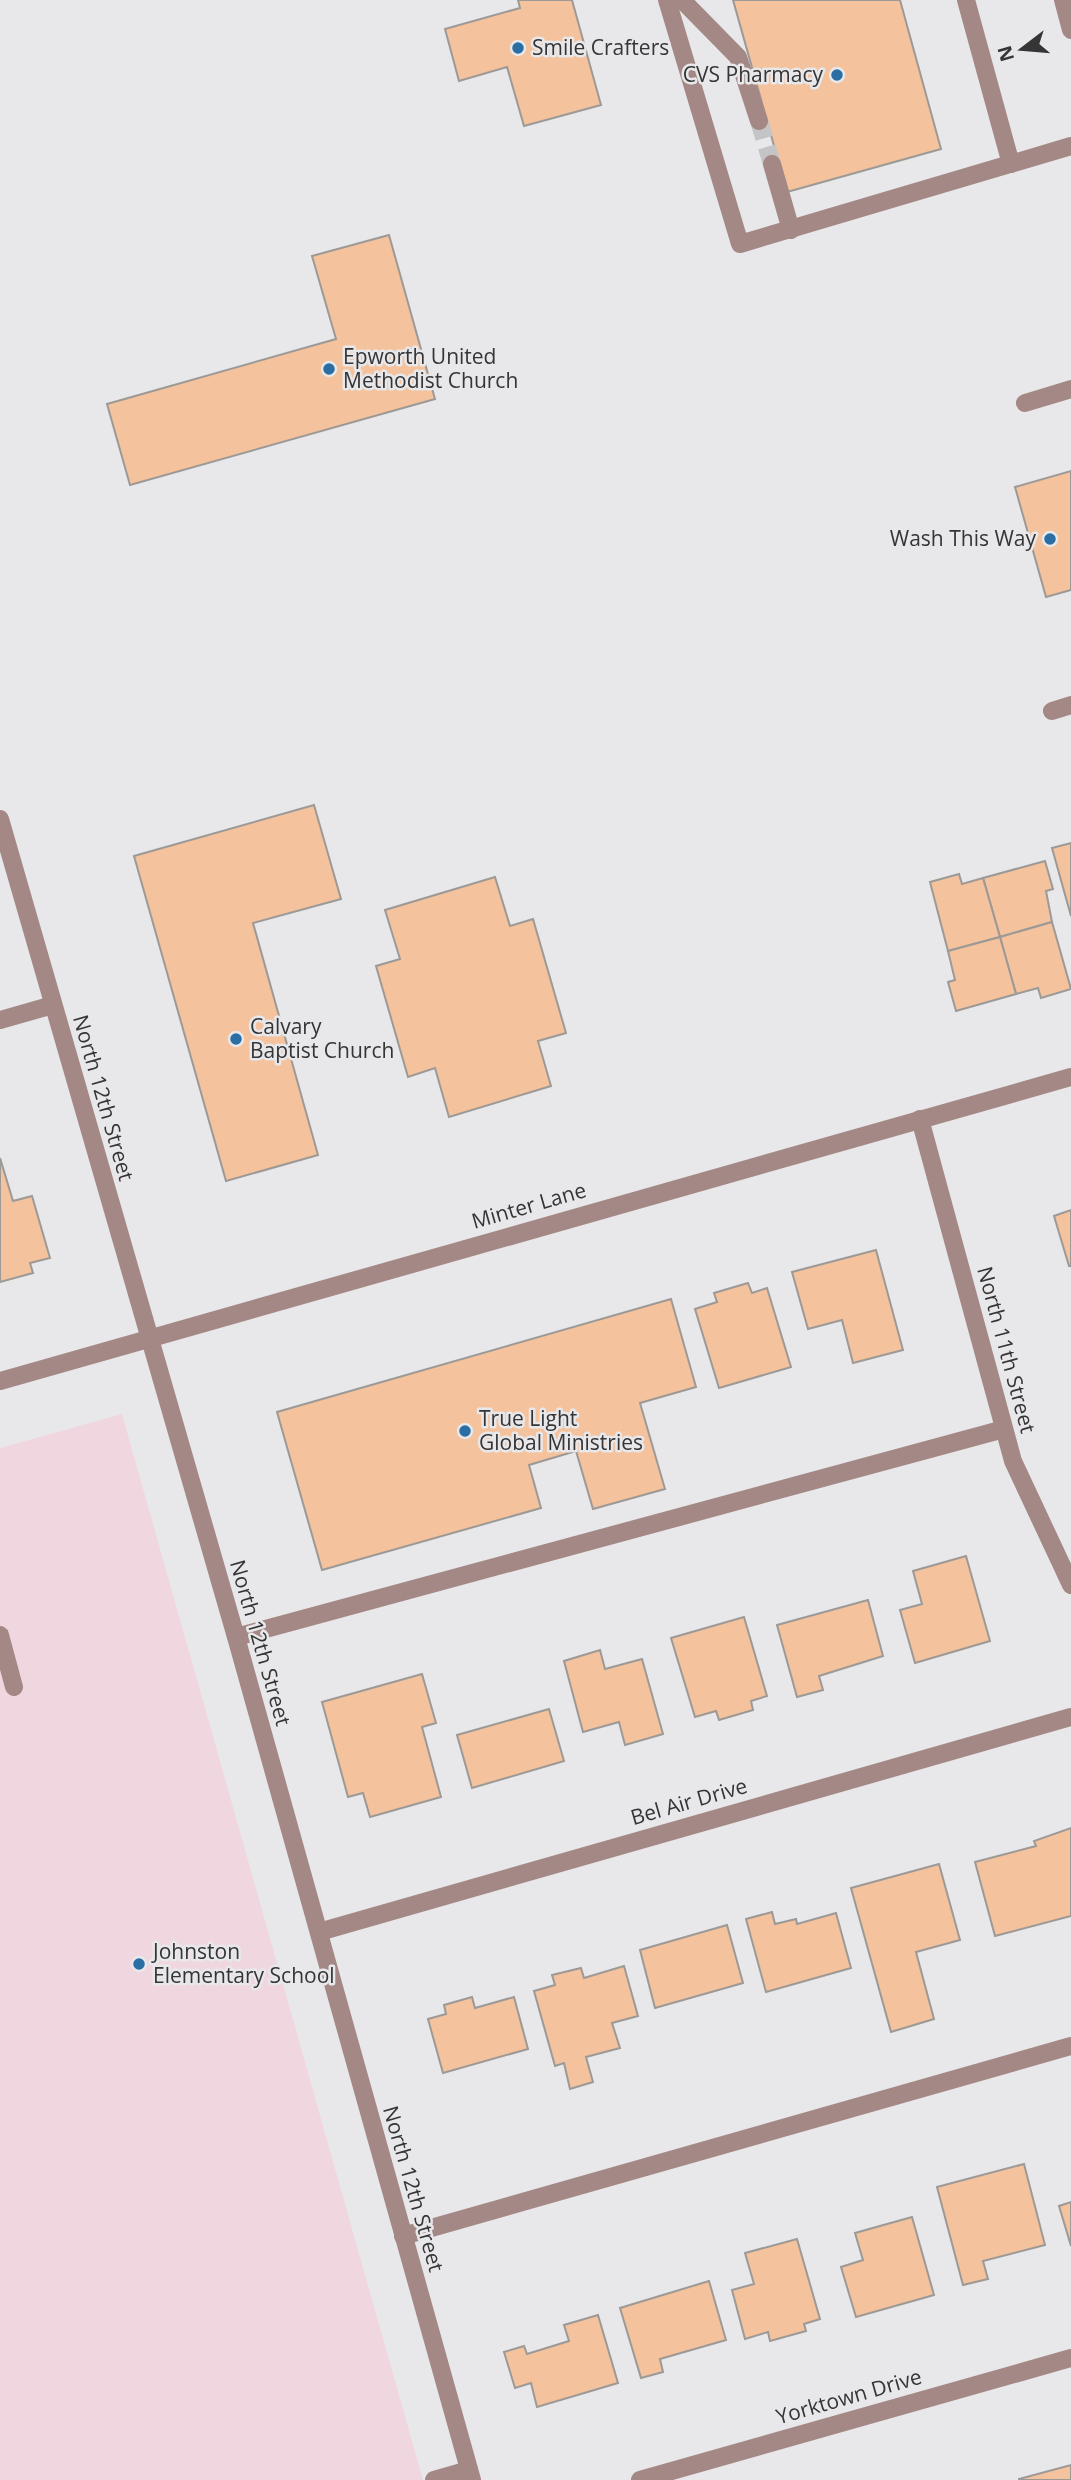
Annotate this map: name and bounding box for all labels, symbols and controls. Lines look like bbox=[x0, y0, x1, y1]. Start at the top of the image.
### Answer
north arrow bbox=[987, 14, 1057, 84]
place label: Smile Crafters bbox=[532, 33, 669, 61]
marker: Smile Crafters bbox=[510, 40, 526, 56]
text: N bbox=[991, 43, 1020, 65]
place label: CVS Pharmacy bbox=[683, 60, 823, 88]
marker: CVS Pharmacy bbox=[829, 67, 845, 83]
place label: Epworth United Methodist Church bbox=[343, 342, 518, 394]
marker: Epworth United Methodist Church bbox=[321, 361, 337, 377]
place label: Wash This Way bbox=[890, 524, 1036, 552]
marker: Wash This Way bbox=[1042, 531, 1058, 547]
street label: North 12th Street bbox=[67, 1012, 141, 1184]
place label: Calvary Baptist Church bbox=[250, 1012, 394, 1064]
marker: Calvary Baptist Church bbox=[228, 1031, 244, 1047]
street label: Minter Lane bbox=[468, 1175, 589, 1235]
street label: North 11th Street bbox=[971, 1263, 1043, 1436]
place label: True Light Global Ministries bbox=[479, 1404, 643, 1456]
marker: True Light Global Ministries bbox=[457, 1423, 473, 1439]
street label: North 12th Street bbox=[224, 1557, 298, 1729]
street label: Bel Air Drive bbox=[627, 1771, 750, 1831]
place label: Johnston Elementary School bbox=[151, 1937, 335, 1989]
marker: Johnston Elementary School bbox=[131, 1956, 147, 1972]
street label: North 12th Street bbox=[377, 2103, 451, 2275]
street label: Yorktown Drive bbox=[773, 2362, 925, 2430]

